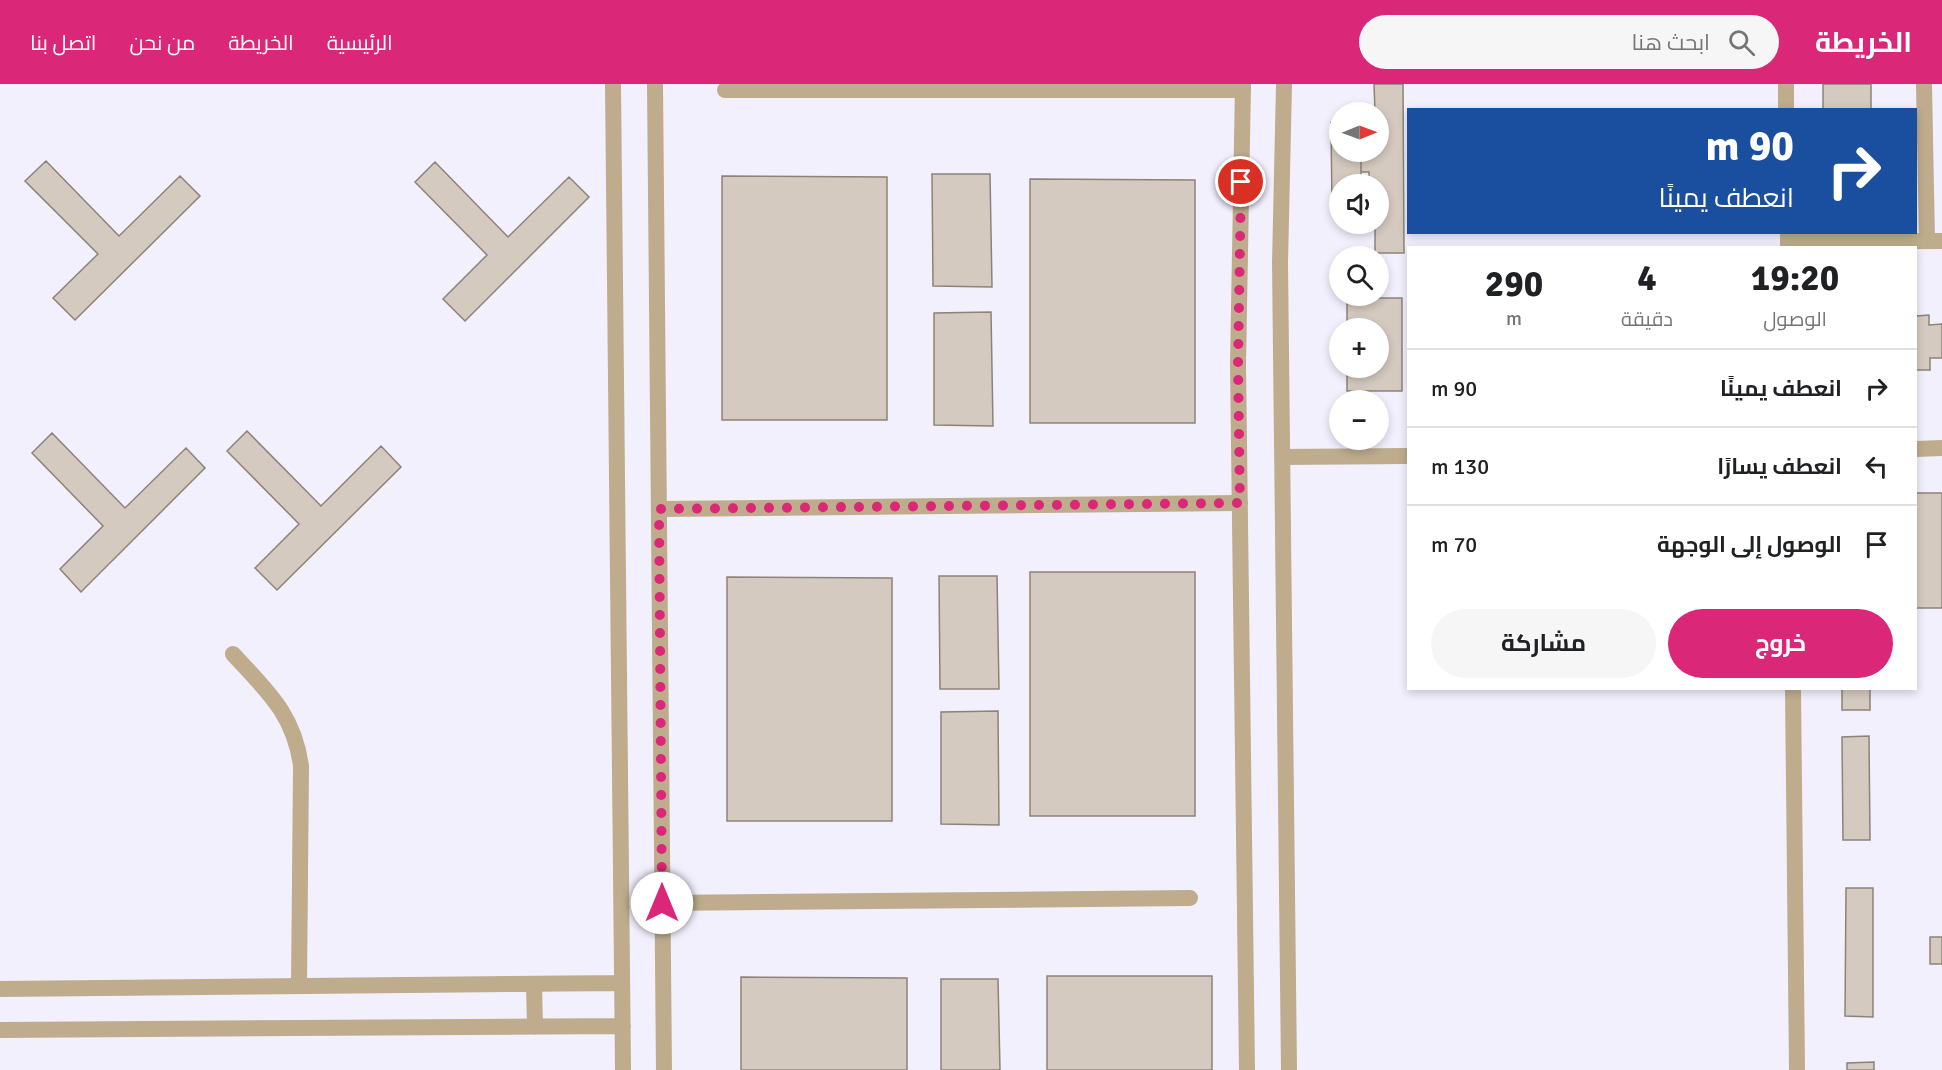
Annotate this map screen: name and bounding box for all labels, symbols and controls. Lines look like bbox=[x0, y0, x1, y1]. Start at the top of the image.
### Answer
search box bbox=[1359, 15, 1779, 69]
icon: search bbox=[1725, 26, 1758, 59]
text: الخريطة bbox=[1815, 26, 1912, 60]
text: ابحث هنا bbox=[1632, 29, 1710, 56]
text: اتصل بنا bbox=[30, 30, 96, 56]
text: من نحن bbox=[129, 30, 195, 56]
text: الخريطة bbox=[228, 30, 294, 56]
text: الرئيسية bbox=[327, 30, 393, 56]
north arrow bbox=[1329, 102, 1389, 162]
map controls bbox=[1329, 102, 1389, 450]
text: 90 m bbox=[1705, 121, 1794, 172]
icon: right bbox=[1815, 132, 1893, 210]
pin bbox=[1215, 156, 1266, 207]
icon: arrive bbox=[1224, 165, 1257, 198]
button: sound bbox=[1329, 174, 1389, 234]
text: انعطف يمينًا bbox=[1658, 182, 1794, 215]
button: search bbox=[1329, 246, 1389, 306]
text: 4 bbox=[1637, 256, 1657, 301]
text: 19:20 bbox=[1751, 256, 1839, 301]
text: 290 bbox=[1485, 262, 1543, 307]
text: m bbox=[1506, 306, 1522, 331]
text: دقيقة bbox=[1621, 307, 1673, 332]
text: الوصول bbox=[1763, 307, 1827, 332]
button: + bbox=[1329, 318, 1389, 378]
icon: right bbox=[1860, 372, 1893, 405]
text: 90 m bbox=[1431, 375, 1477, 402]
text: انعطف يمينًا bbox=[1720, 375, 1842, 402]
button: − bbox=[1329, 390, 1389, 450]
icon: left bbox=[1860, 450, 1893, 483]
text: 130 m bbox=[1431, 453, 1489, 480]
text: انعطف يسارًا bbox=[1717, 453, 1842, 480]
icon: arrive bbox=[1860, 528, 1893, 561]
text: 70 m bbox=[1431, 531, 1477, 558]
text: الوصول إلى الوجهة bbox=[1657, 531, 1842, 558]
button: مشاركة bbox=[1431, 609, 1656, 678]
button: خروج bbox=[1668, 609, 1893, 678]
position arrow bbox=[630, 871, 694, 935]

